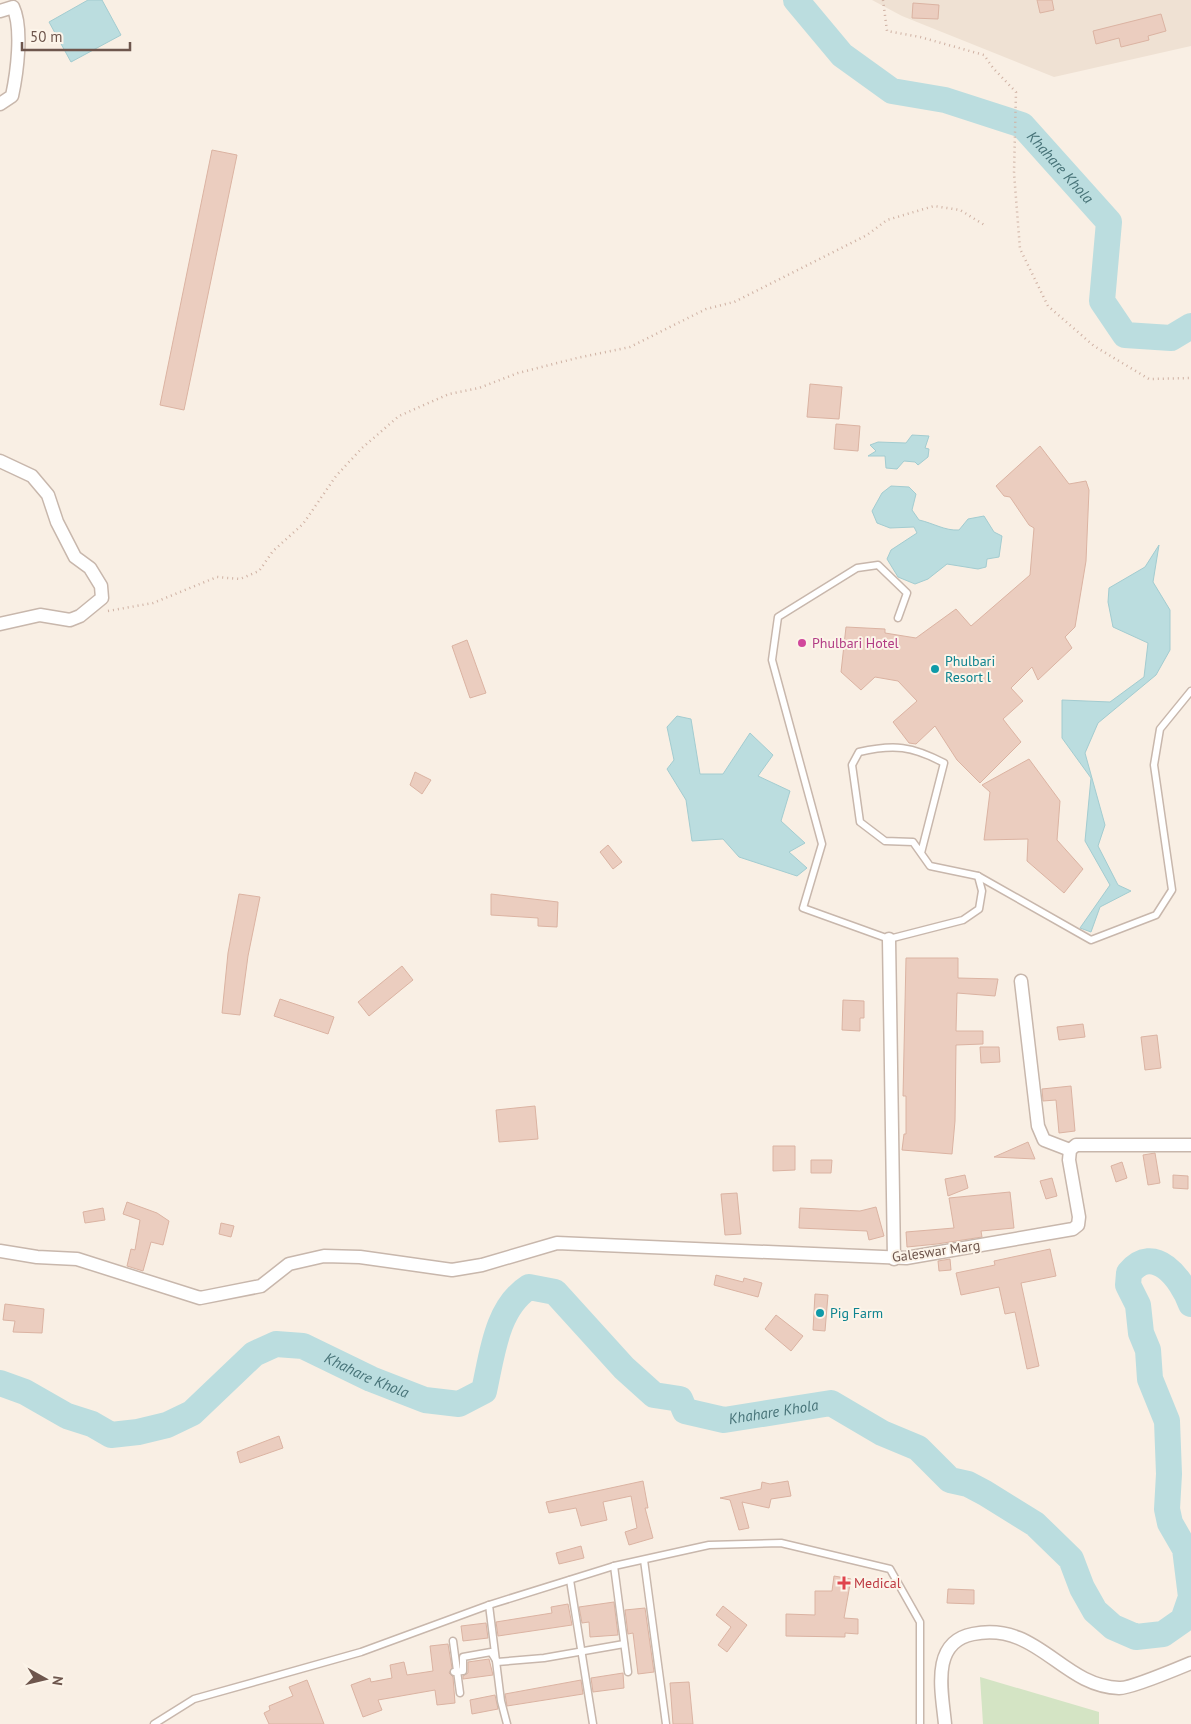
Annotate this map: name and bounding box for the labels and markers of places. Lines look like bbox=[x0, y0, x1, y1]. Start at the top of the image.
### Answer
place label: Phulbari Hotel bbox=[812, 634, 899, 652]
marker: Phulbari Hotel bbox=[796, 637, 808, 649]
place label: Phulbari Resort l bbox=[945, 652, 995, 686]
marker: Phulbari Resort l bbox=[929, 663, 941, 675]
place label: Pig Farm bbox=[830, 1304, 883, 1322]
marker: Pig Farm bbox=[814, 1307, 826, 1319]
place label: Medical bbox=[854, 1574, 901, 1592]
marker: Medical bbox=[838, 1577, 850, 1589]

